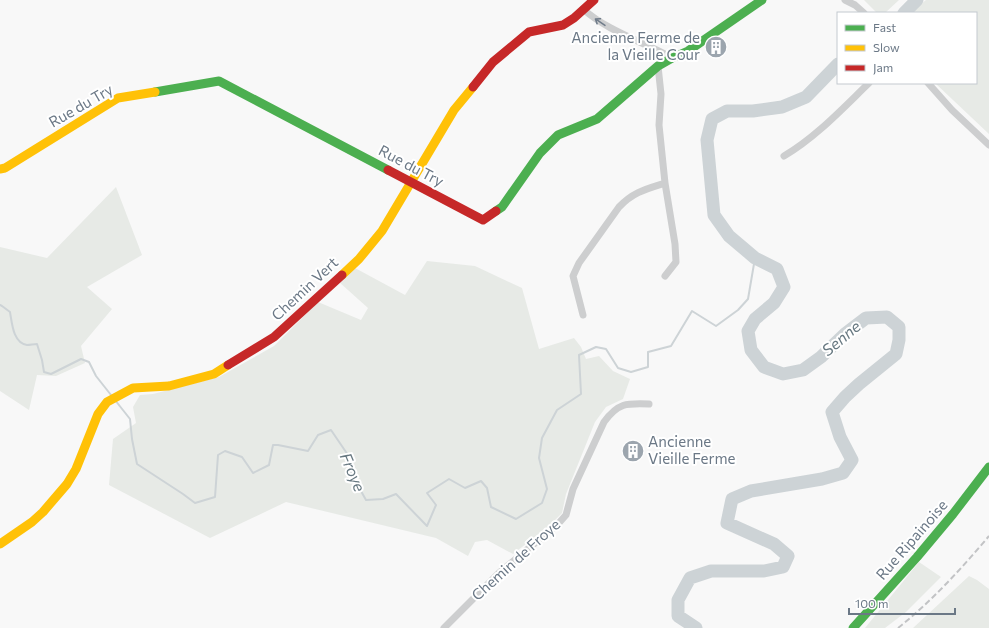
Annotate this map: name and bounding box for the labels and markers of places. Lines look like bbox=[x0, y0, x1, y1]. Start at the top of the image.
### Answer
place label: Ancienne Ferme de la Vieille Cour bbox=[571, 28, 700, 63]
building icon: Ancienne Ferme de la Vieille Cour bbox=[703, 34, 729, 60]
place label: Ancienne Vieille Ferme bbox=[648, 432, 736, 467]
building icon: Ancienne Vieille Ferme bbox=[620, 438, 646, 464]

